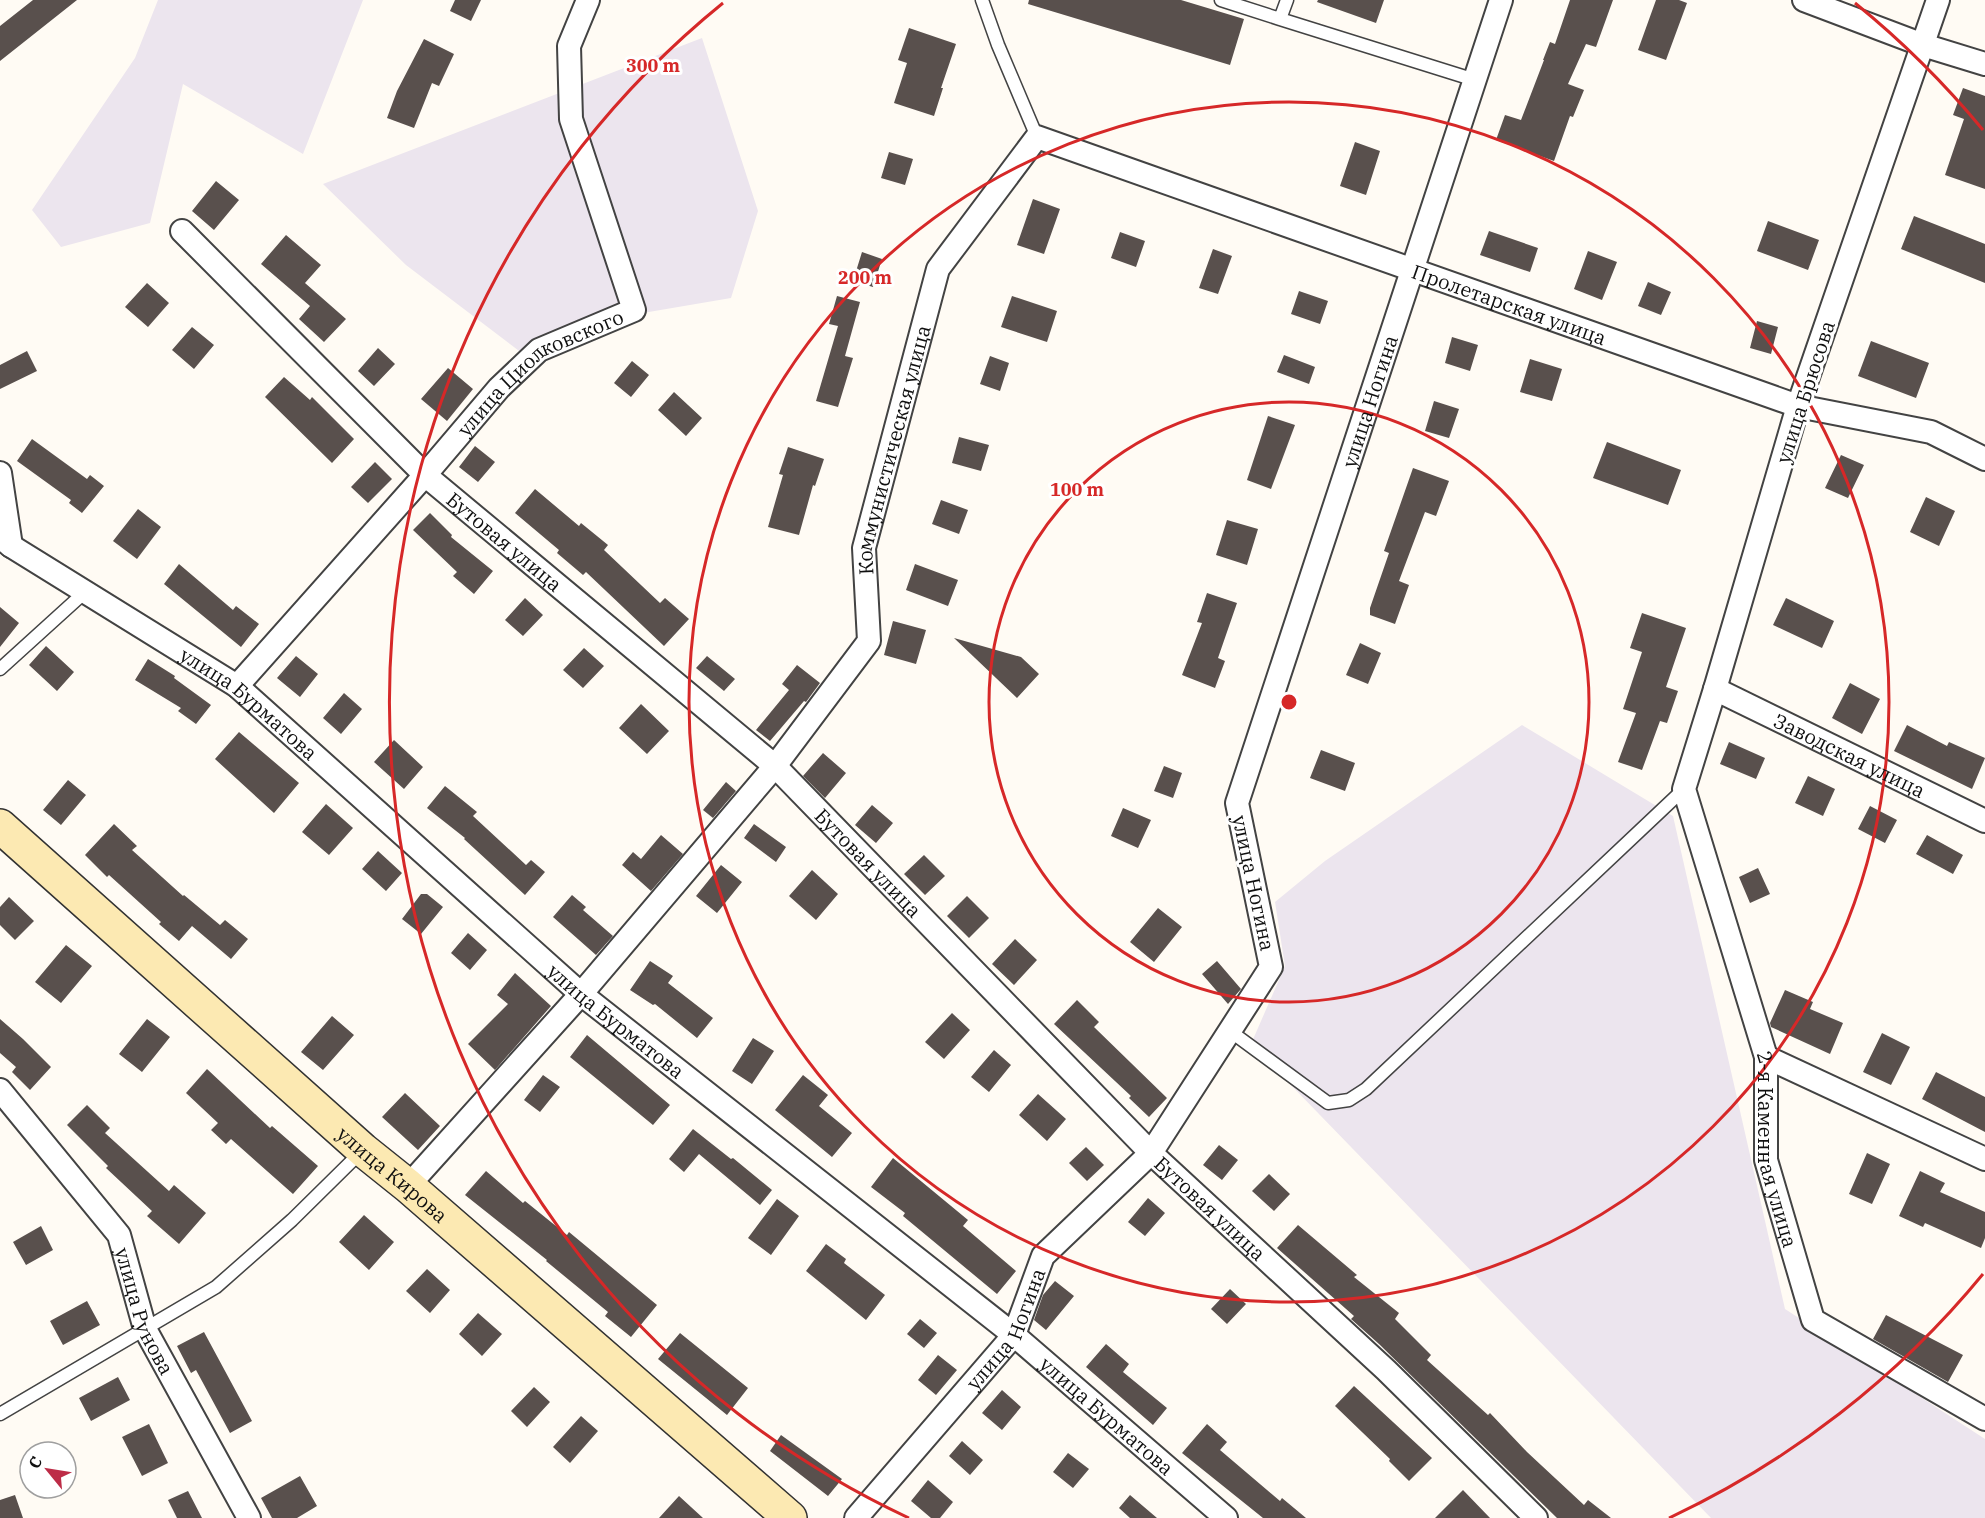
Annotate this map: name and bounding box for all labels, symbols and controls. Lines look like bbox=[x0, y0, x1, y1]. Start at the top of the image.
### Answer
text: 300 m bbox=[626, 54, 681, 77]
street label: Пролетарская улица bbox=[1408, 257, 1610, 351]
text: 200 m bbox=[838, 266, 893, 289]
street label: улица Циолковского bbox=[451, 303, 627, 442]
street label: улица Брюсова bbox=[1769, 317, 1841, 467]
street label: Коммунистическая улица bbox=[850, 322, 936, 576]
street label: улица Ногина bbox=[1335, 331, 1404, 471]
text: 100 m bbox=[1050, 478, 1105, 501]
street label: Бутовая улица bbox=[441, 485, 568, 597]
street label: улица Бурматова bbox=[175, 641, 324, 766]
centre of rings bbox=[1279, 692, 1299, 712]
street label: Заводская улица bbox=[1769, 706, 1930, 803]
street label: Бутовая улица bbox=[809, 802, 928, 923]
street label: улица Ногина bbox=[1226, 813, 1282, 953]
street label: улица Бурматова bbox=[542, 957, 690, 1084]
street label: 2-я Каменная улица bbox=[1751, 1047, 1804, 1251]
street label: улица Кирова bbox=[332, 1120, 454, 1229]
street label: Бутовая улица bbox=[1149, 1150, 1272, 1266]
street label: улица Рунова bbox=[110, 1244, 181, 1379]
street label: улица Ногина bbox=[959, 1264, 1051, 1395]
street label: улица Бурматова bbox=[1034, 1350, 1180, 1481]
north arrow bbox=[18, 1440, 78, 1500]
text: С bbox=[24, 1453, 46, 1472]

